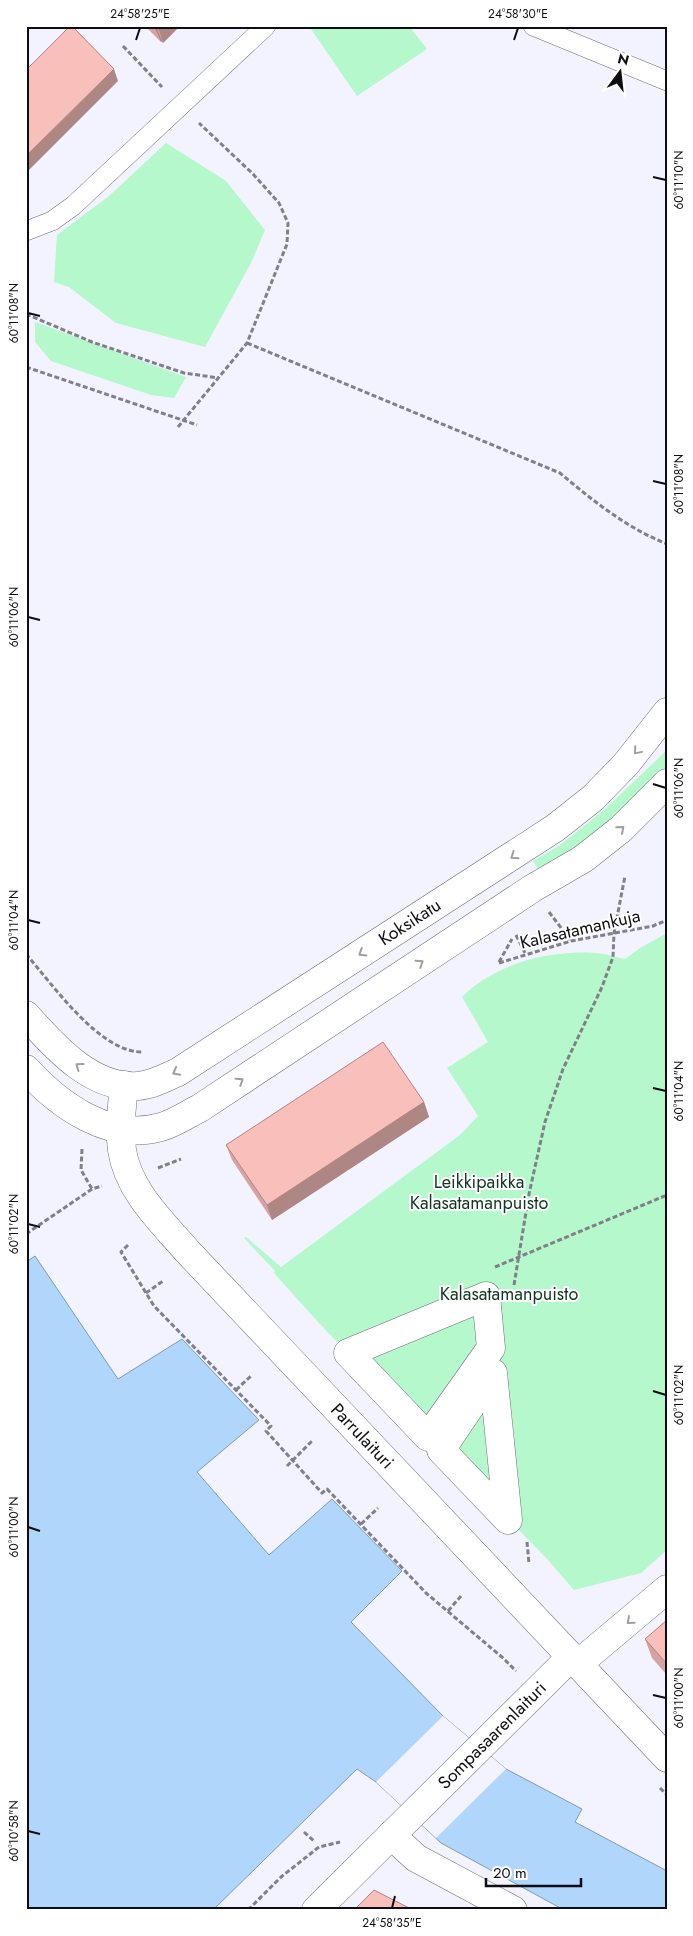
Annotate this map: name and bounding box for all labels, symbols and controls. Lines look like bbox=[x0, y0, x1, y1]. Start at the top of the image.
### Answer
text: 24°58'25"E bbox=[110, 5, 170, 23]
text: 24°58'30"E bbox=[488, 5, 548, 23]
north arrow bbox=[596, 48, 646, 98]
text: N bbox=[615, 48, 631, 71]
text: 60°11'10"N bbox=[670, 150, 688, 210]
text: 60°11'08"N bbox=[5, 283, 23, 343]
text: 60°11'08"N bbox=[670, 454, 688, 514]
text: 60°11'06"N bbox=[5, 587, 23, 647]
one-way arrow bbox=[633, 745, 642, 754]
text: 60°11'06"N bbox=[670, 758, 688, 818]
one-way arrow bbox=[615, 825, 624, 834]
one-way arrow bbox=[510, 849, 519, 859]
text: 60°11'04"N bbox=[5, 890, 23, 950]
street label: Koksikatu bbox=[373, 892, 446, 952]
street label: Kalasatamankuja bbox=[517, 902, 643, 956]
one-way arrow bbox=[359, 946, 368, 956]
one-way arrow bbox=[415, 960, 424, 969]
text: 60°11'04"N bbox=[670, 1061, 688, 1121]
one-way arrow bbox=[75, 1063, 85, 1072]
one-way arrow bbox=[173, 1066, 182, 1076]
one-way arrow bbox=[235, 1078, 244, 1087]
park label: Leikkipaikka Kalasatamanpuisto bbox=[410, 1169, 548, 1216]
text: 60°11'02"N bbox=[5, 1194, 23, 1254]
park label: Kalasatamanpuisto bbox=[440, 1281, 578, 1307]
text: 60°11'02"N bbox=[670, 1365, 688, 1425]
street label: Parrulaituri bbox=[325, 1397, 400, 1475]
text: 60°11'00"N bbox=[5, 1497, 23, 1557]
one-way arrow bbox=[626, 1615, 635, 1624]
text: 60°11'00"N bbox=[670, 1668, 688, 1728]
street label: Sompasaarenlaituri bbox=[432, 1675, 552, 1795]
text: 60°10'58"N bbox=[5, 1800, 23, 1862]
scale bar bbox=[486, 1856, 580, 1888]
text: 20 m bbox=[493, 1862, 527, 1884]
text: 24°58'35"E bbox=[362, 1914, 422, 1932]

